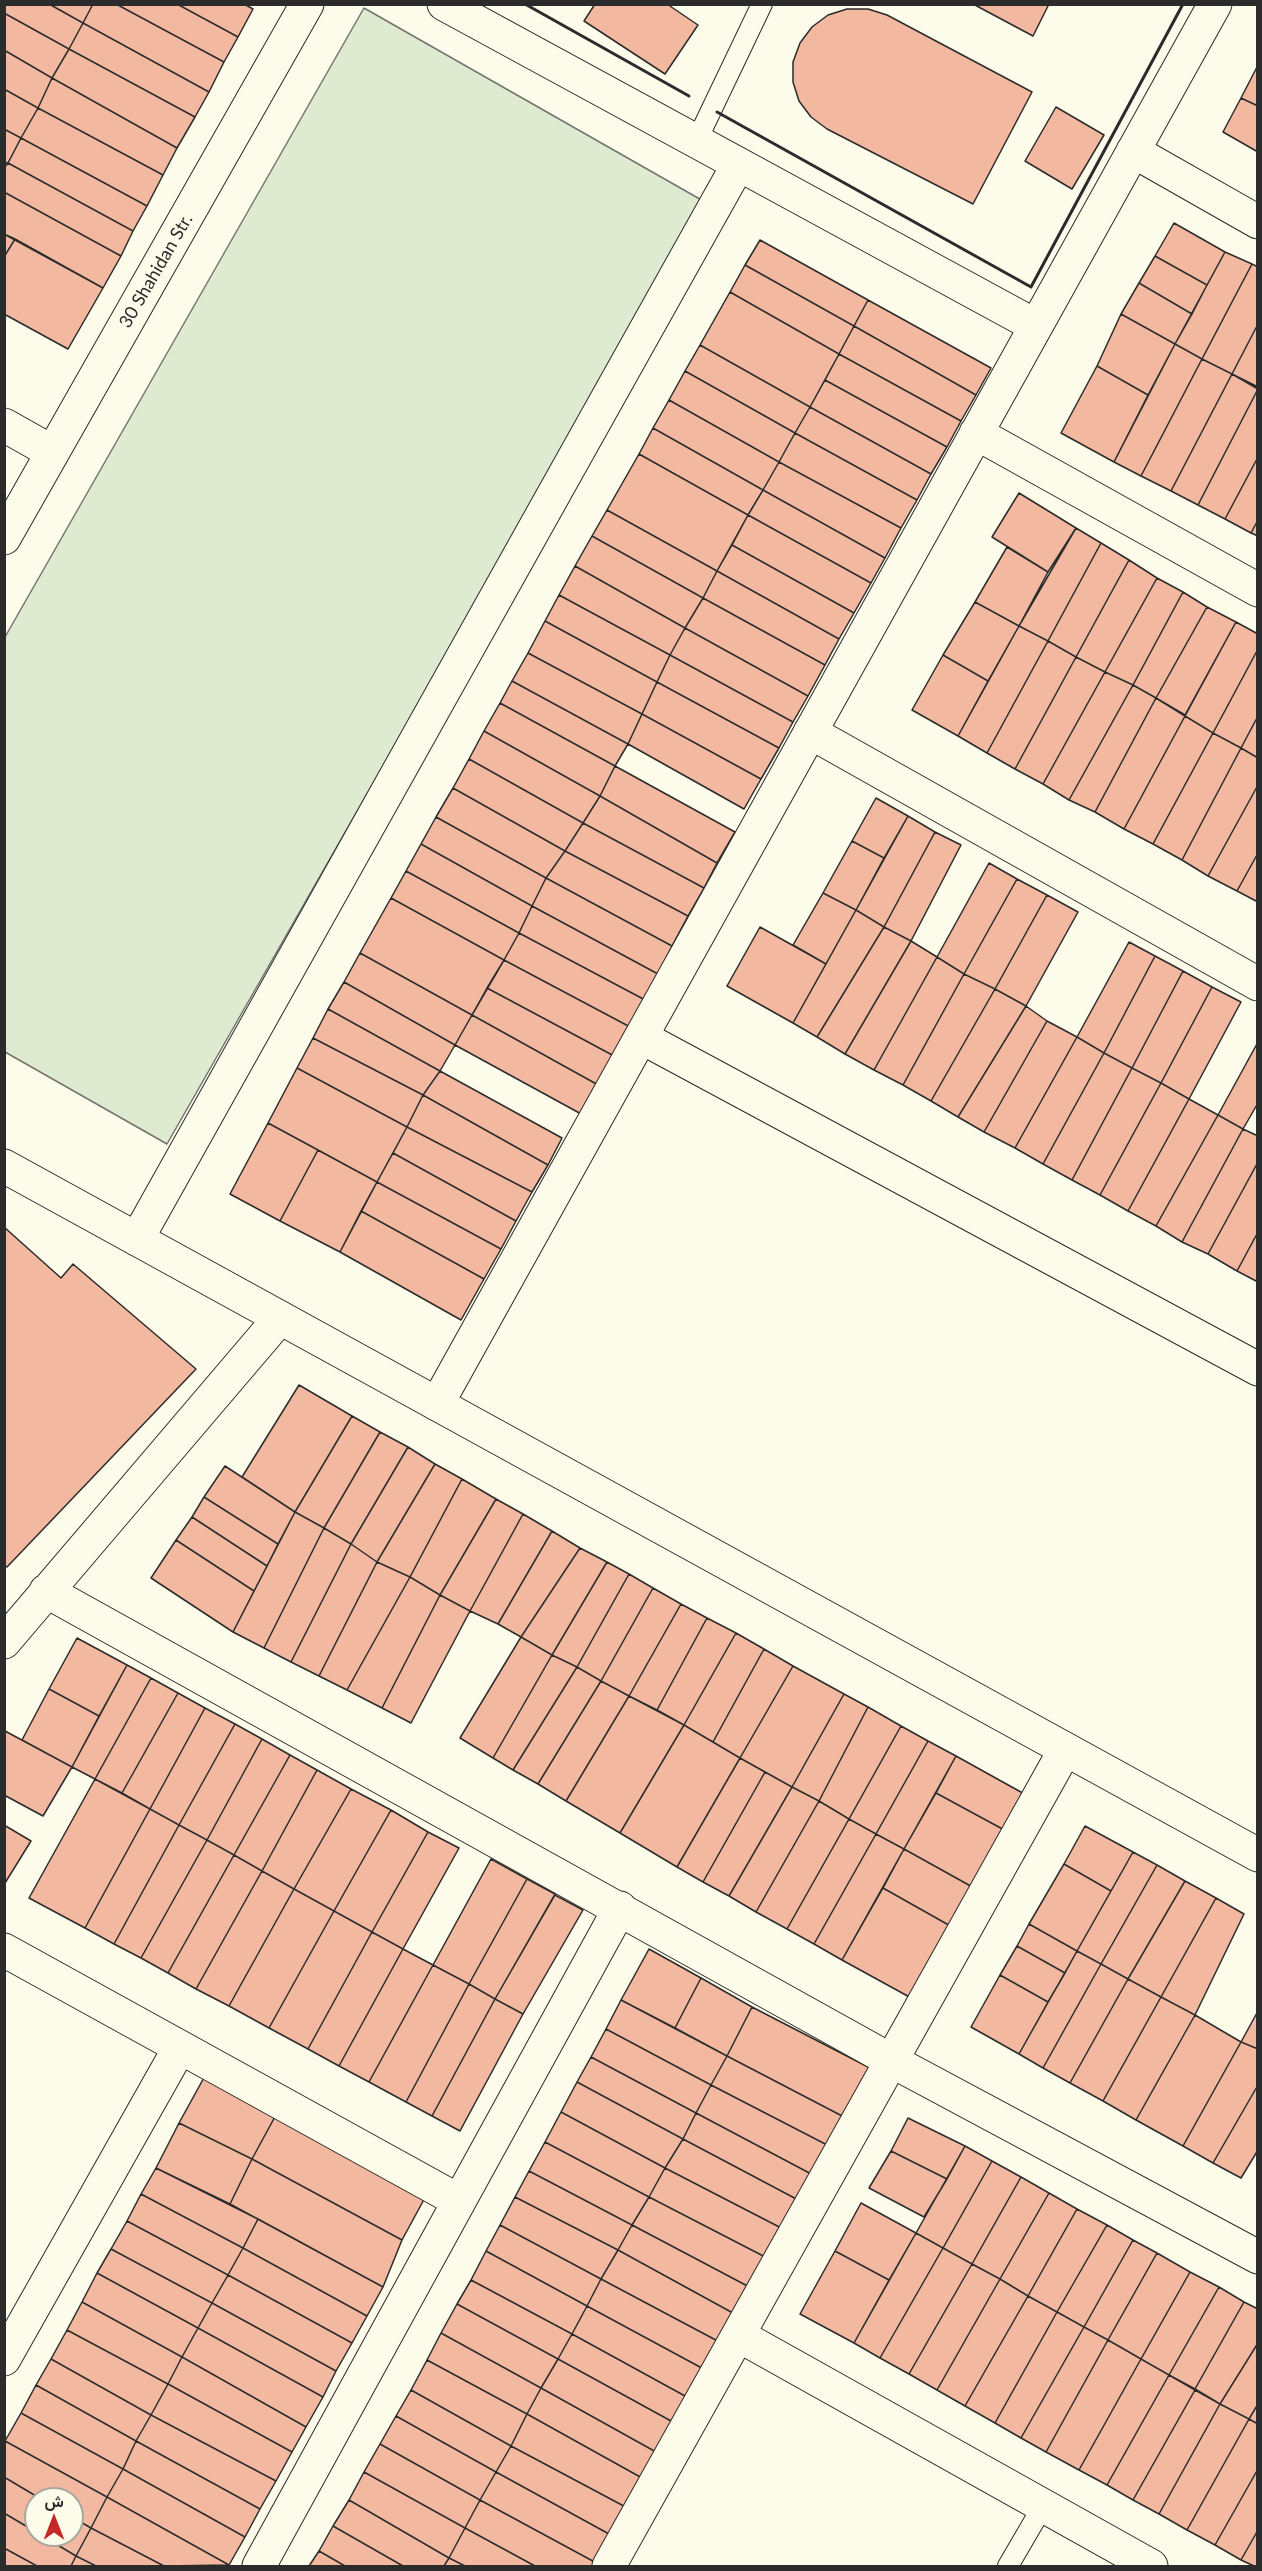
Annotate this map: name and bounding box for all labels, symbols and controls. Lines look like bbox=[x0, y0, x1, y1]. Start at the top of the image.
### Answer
street label: 30 Shahidan Str. bbox=[115, 210, 197, 332]
north arrow bbox=[24, 2487, 84, 2547]
text: ش bbox=[44, 2491, 64, 2510]

